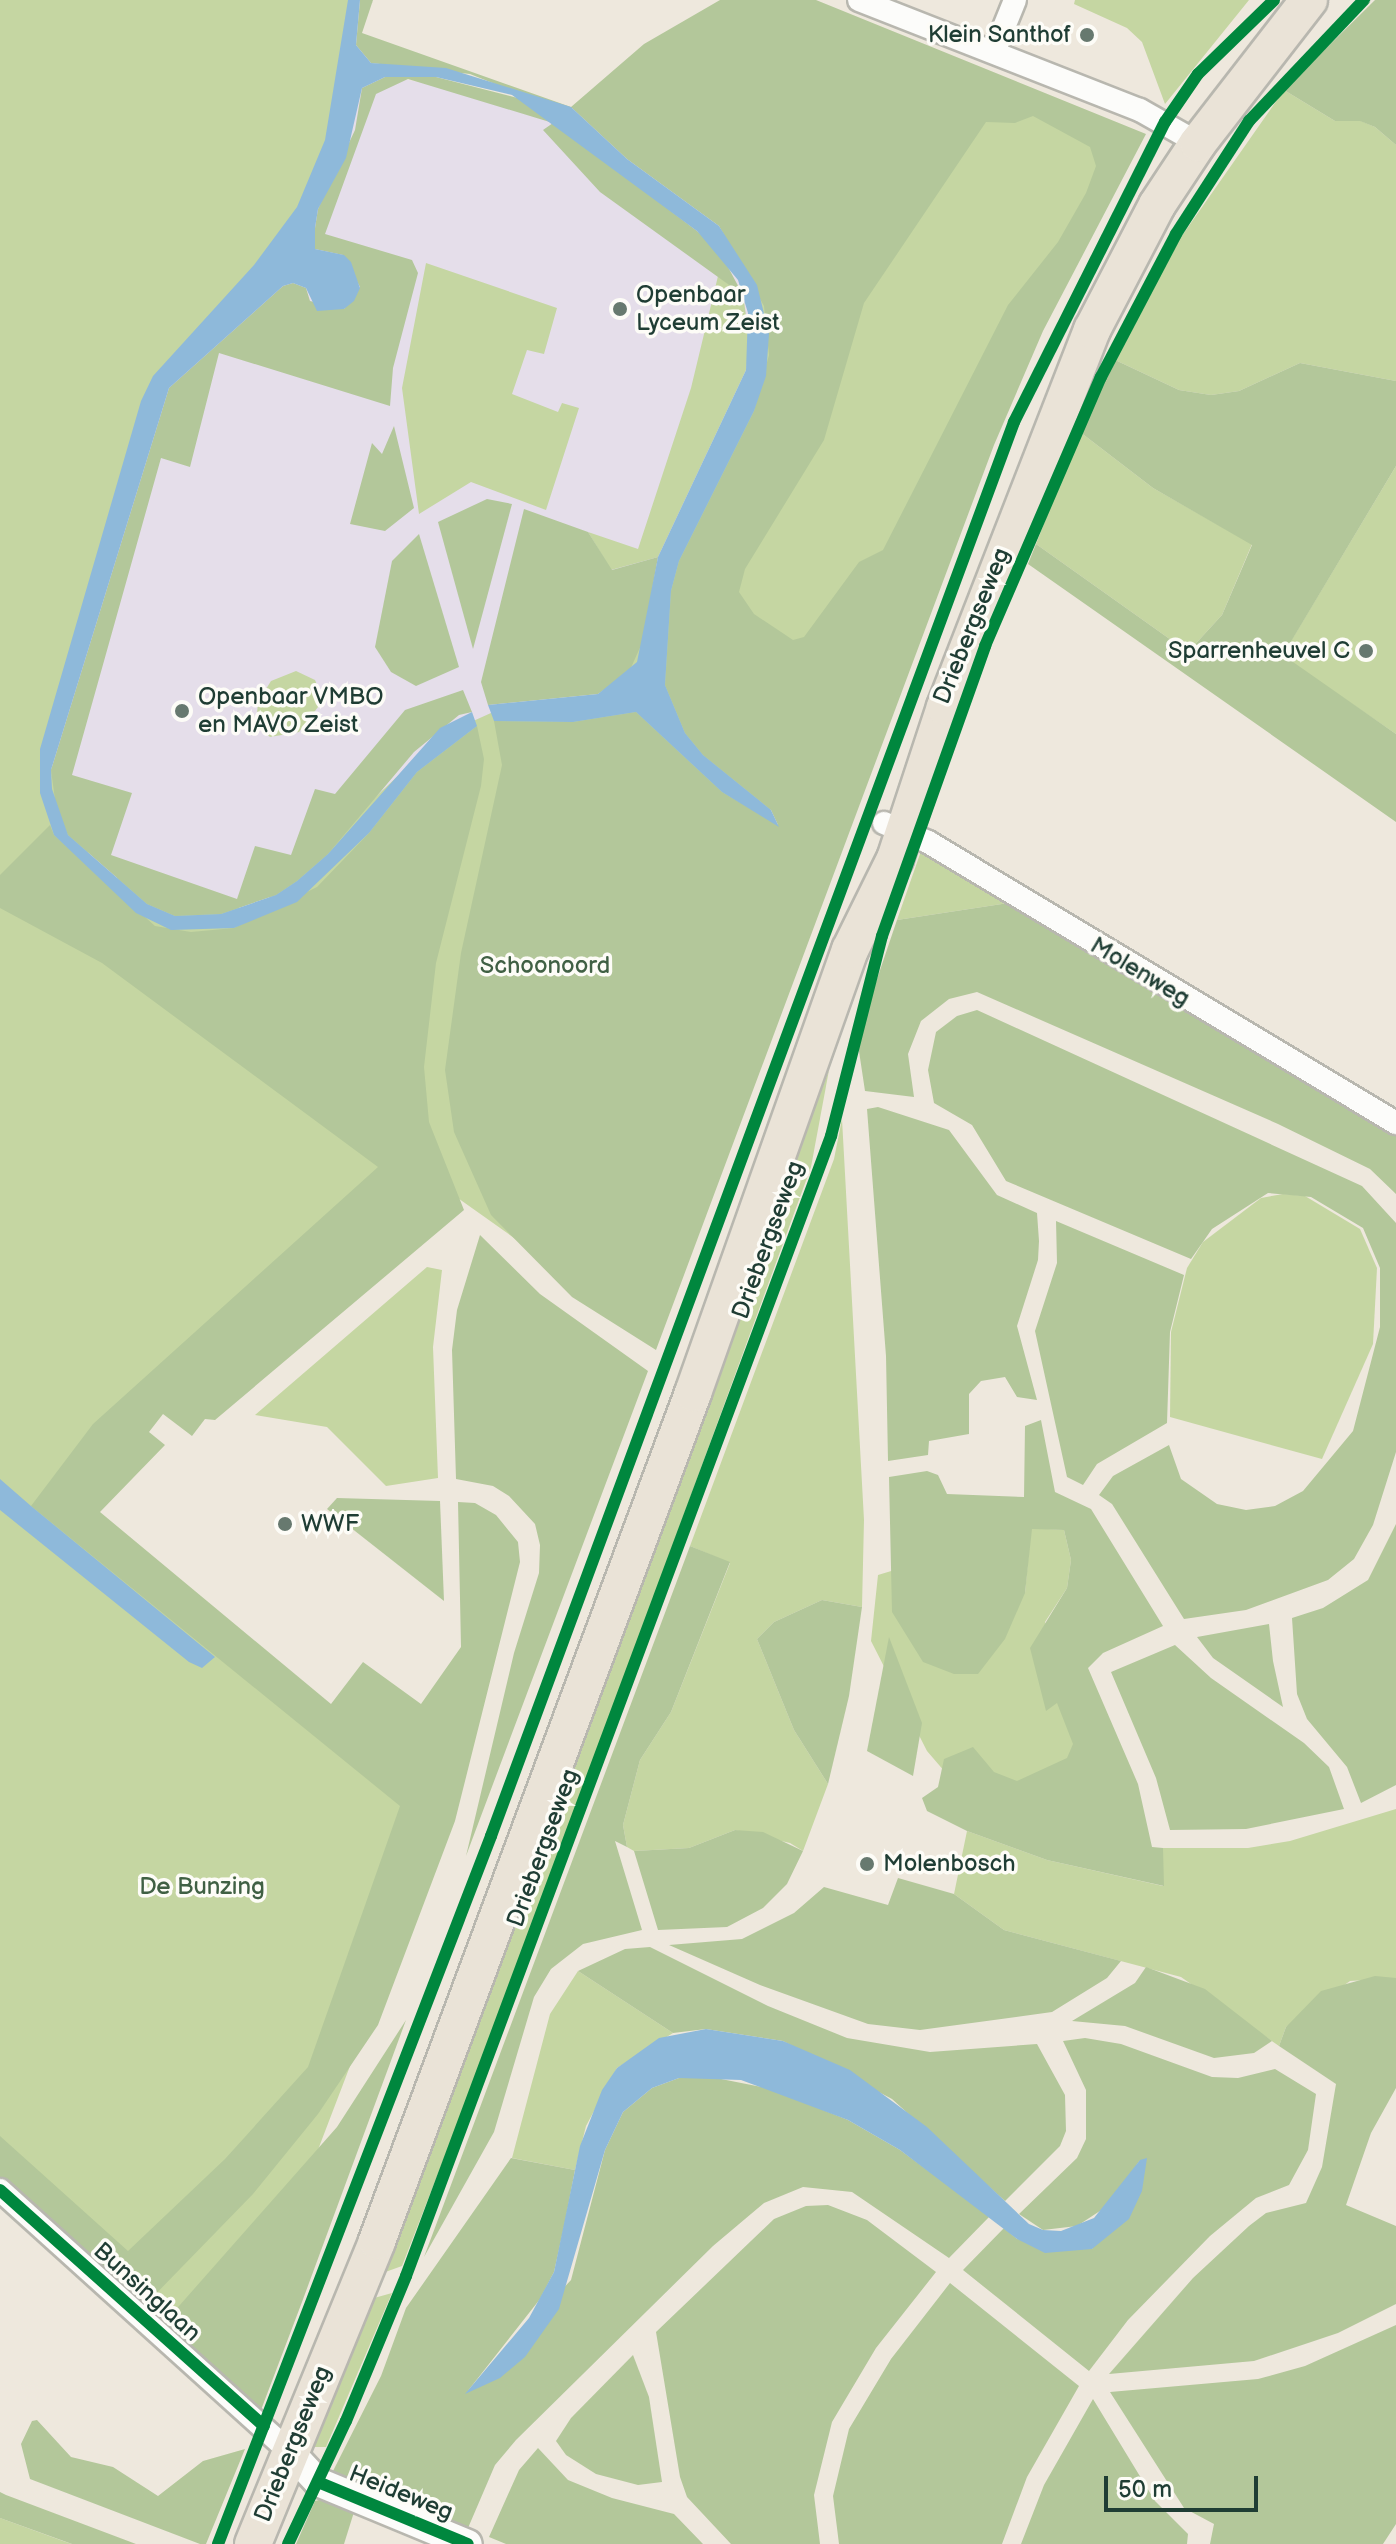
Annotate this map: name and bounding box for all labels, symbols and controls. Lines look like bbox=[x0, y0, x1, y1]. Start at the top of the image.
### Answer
place label: Klein Santhof bbox=[927, 21, 1071, 49]
marker: Klein Santhof bbox=[1078, 26, 1096, 44]
place label: Openbaar Lyceum Zeist bbox=[636, 281, 780, 337]
marker: Openbaar Lyceum Zeist bbox=[611, 300, 629, 318]
street label: Driebergseweg bbox=[928, 544, 1016, 708]
place label: Sparrenheuvel C bbox=[1168, 637, 1350, 665]
marker: Sparrenheuvel C bbox=[1357, 642, 1375, 660]
place label: Openbaar VMBO en MAVO Zeist bbox=[198, 683, 384, 739]
marker: Openbaar VMBO en MAVO Zeist bbox=[173, 702, 191, 720]
street label: Molenweg bbox=[1085, 931, 1195, 1013]
park label: Schoonoord bbox=[480, 952, 610, 980]
street label: Driebergseweg bbox=[726, 1157, 810, 1323]
place label: WWF bbox=[301, 1510, 359, 1538]
marker: WWF bbox=[276, 1515, 294, 1533]
street label: Driebergseweg bbox=[501, 1765, 585, 1931]
place label: Molenbosch bbox=[883, 1850, 1016, 1878]
marker: Molenbosch bbox=[858, 1855, 876, 1873]
park label: De Bunzing bbox=[139, 1873, 265, 1901]
street label: Bunsinglaan bbox=[88, 2236, 206, 2348]
street label: Driebergseweg bbox=[249, 2362, 337, 2526]
street label: Heideweg bbox=[345, 2459, 457, 2527]
scale bar bbox=[1108, 2460, 1262, 2510]
text: 50 m bbox=[1118, 2475, 1172, 2504]

